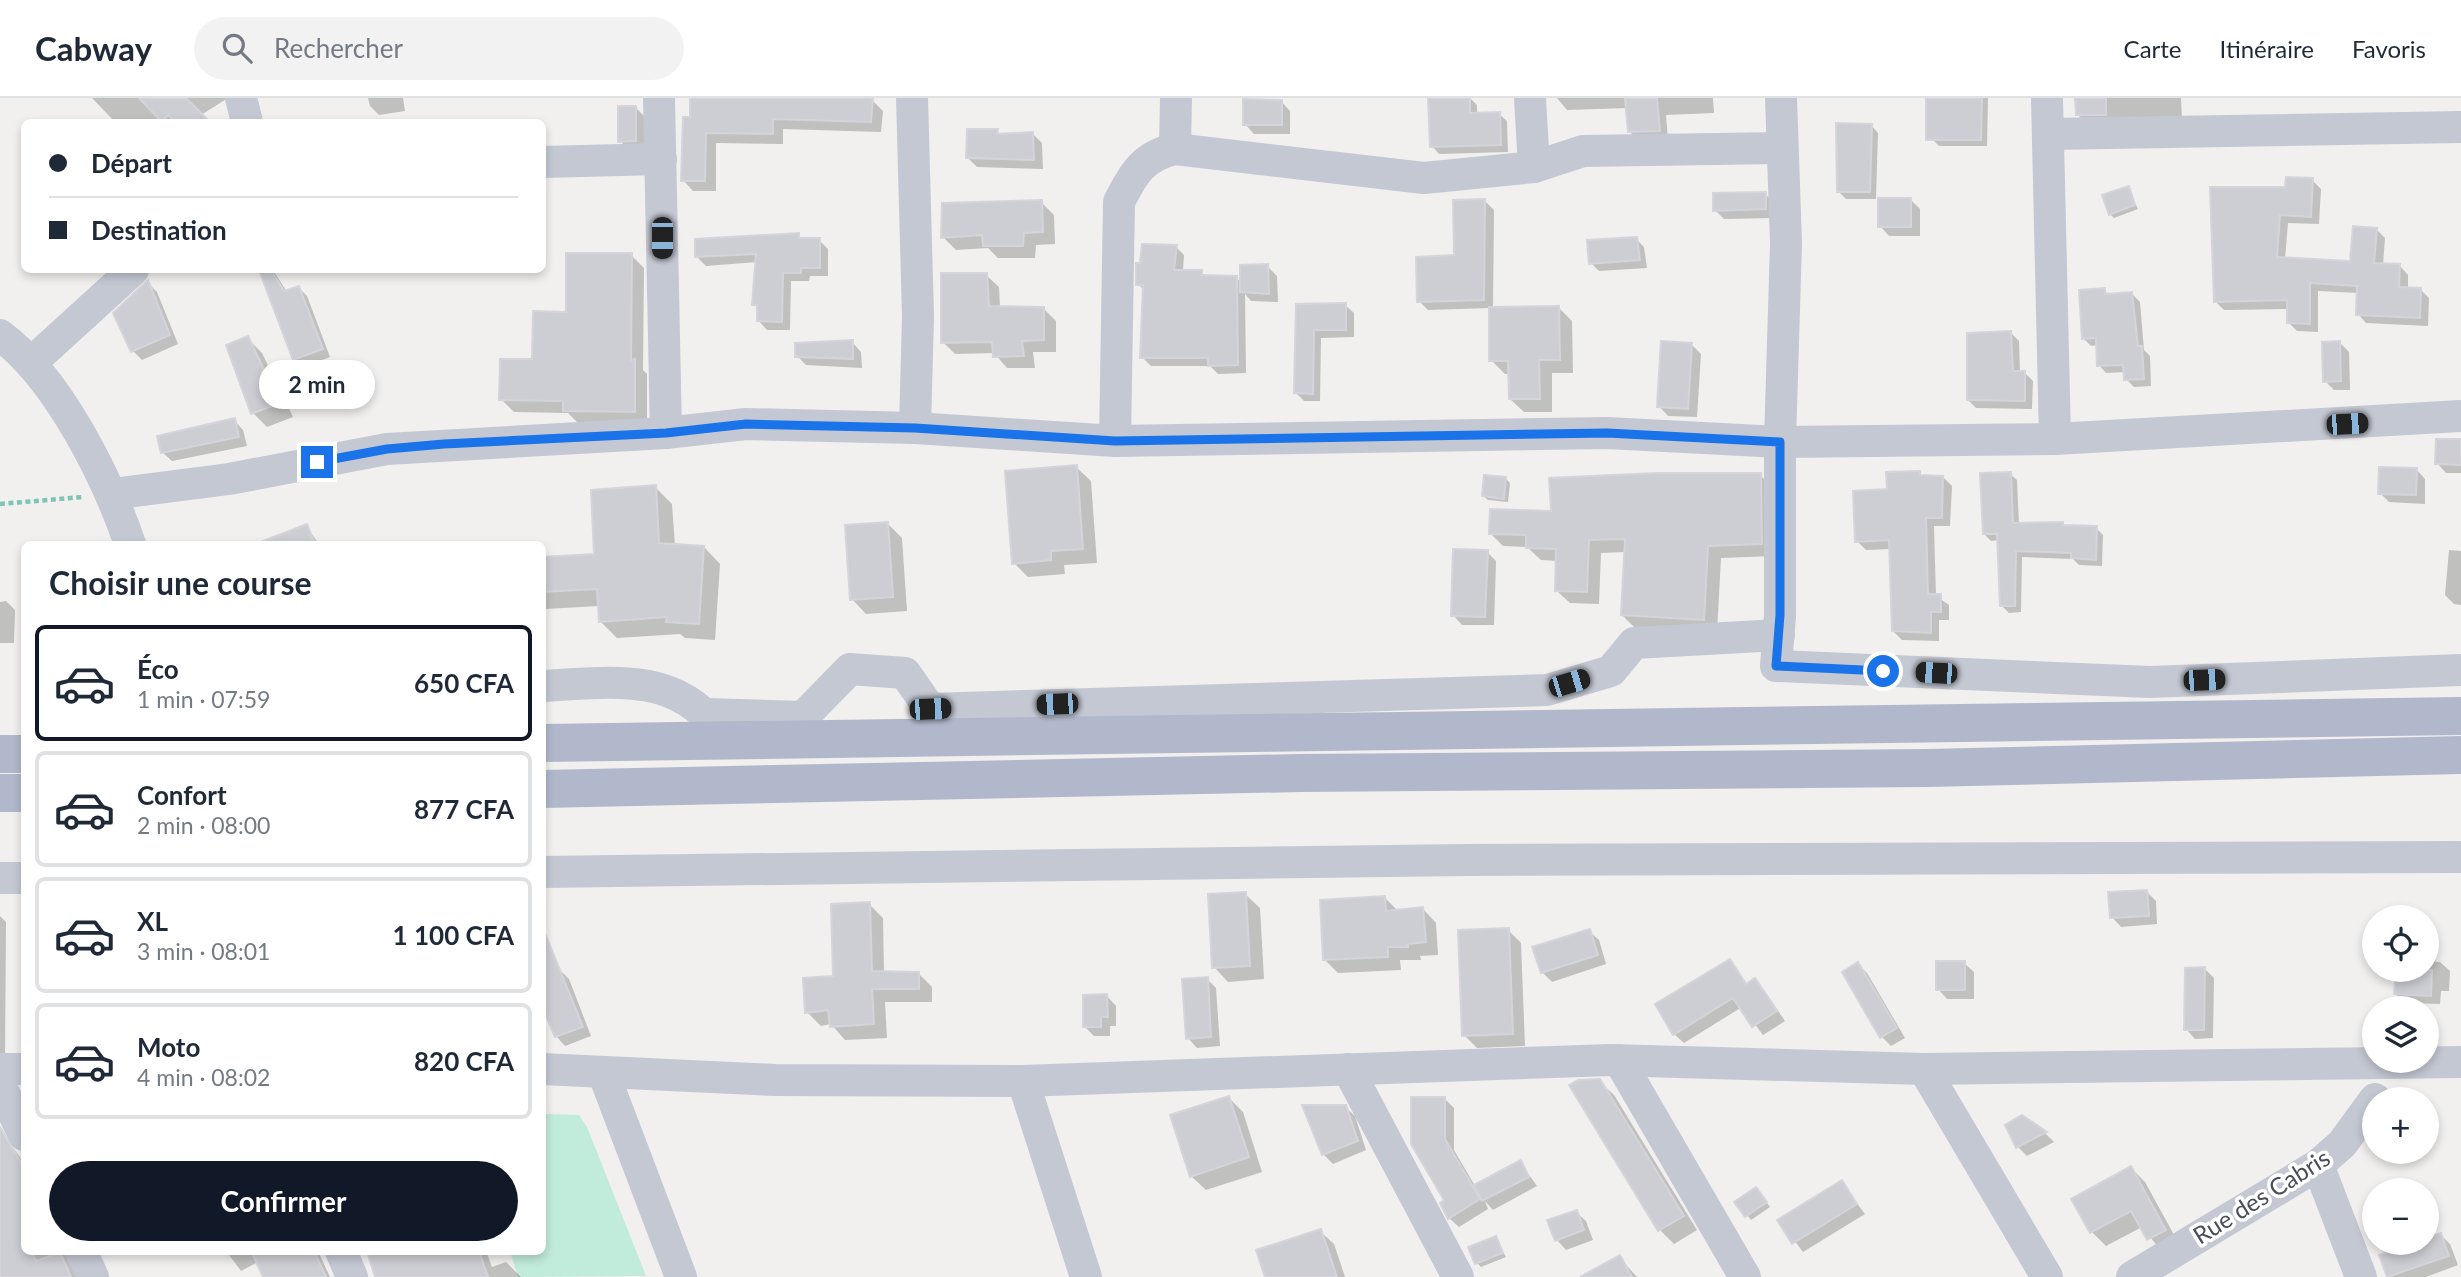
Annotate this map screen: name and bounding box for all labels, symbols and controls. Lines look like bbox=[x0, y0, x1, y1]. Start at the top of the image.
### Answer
search box bbox=[194, 17, 684, 80]
text: Cabway bbox=[35, 28, 152, 68]
icon: search bbox=[218, 29, 256, 67]
text: Rechercher bbox=[274, 32, 403, 64]
text: Carte bbox=[2124, 34, 2182, 63]
text: Itinéraire bbox=[2220, 34, 2314, 63]
text: Favoris bbox=[2352, 34, 2426, 63]
text: Départ bbox=[91, 147, 172, 179]
text: Destination bbox=[91, 214, 227, 246]
car bbox=[652, 217, 673, 259]
callout: 2 min bbox=[259, 360, 375, 410]
text: 2 min bbox=[288, 370, 346, 398]
car bbox=[2326, 412, 2369, 436]
route end bbox=[301, 446, 333, 478]
text: Choisir une course bbox=[49, 563, 312, 602]
icon: car bbox=[53, 652, 116, 715]
text: Éco bbox=[137, 653, 179, 685]
route start bbox=[1867, 655, 1899, 687]
car bbox=[1915, 661, 1958, 685]
text: 650 CFA bbox=[414, 667, 514, 699]
car bbox=[1546, 667, 1593, 699]
car bbox=[2183, 669, 2226, 691]
text: 1 min · 07:59 bbox=[137, 685, 270, 713]
car bbox=[1036, 693, 1079, 715]
car bbox=[909, 698, 952, 720]
icon: car bbox=[53, 778, 116, 841]
text: Confort bbox=[137, 779, 227, 811]
text: 877 CFA bbox=[414, 793, 514, 825]
text: 2 min · 08:00 bbox=[137, 811, 270, 839]
icon: car bbox=[53, 904, 116, 967]
text: XL bbox=[137, 905, 168, 937]
map controls bbox=[2362, 905, 2439, 1255]
button: locate bbox=[2362, 905, 2439, 982]
text: 1 100 CFA bbox=[393, 919, 514, 951]
text: 3 min · 08:01 bbox=[137, 937, 270, 965]
button: layers bbox=[2362, 996, 2439, 1073]
icon: car bbox=[53, 1030, 116, 1093]
text: Moto bbox=[137, 1031, 200, 1063]
text: 820 CFA bbox=[414, 1045, 514, 1077]
text: 4 min · 08:02 bbox=[137, 1063, 270, 1091]
button: + bbox=[2362, 1087, 2439, 1164]
street label: Rue des Cabris bbox=[2187, 1142, 2335, 1250]
button: Confirmer bbox=[49, 1161, 518, 1241]
button: − bbox=[2362, 1178, 2439, 1255]

